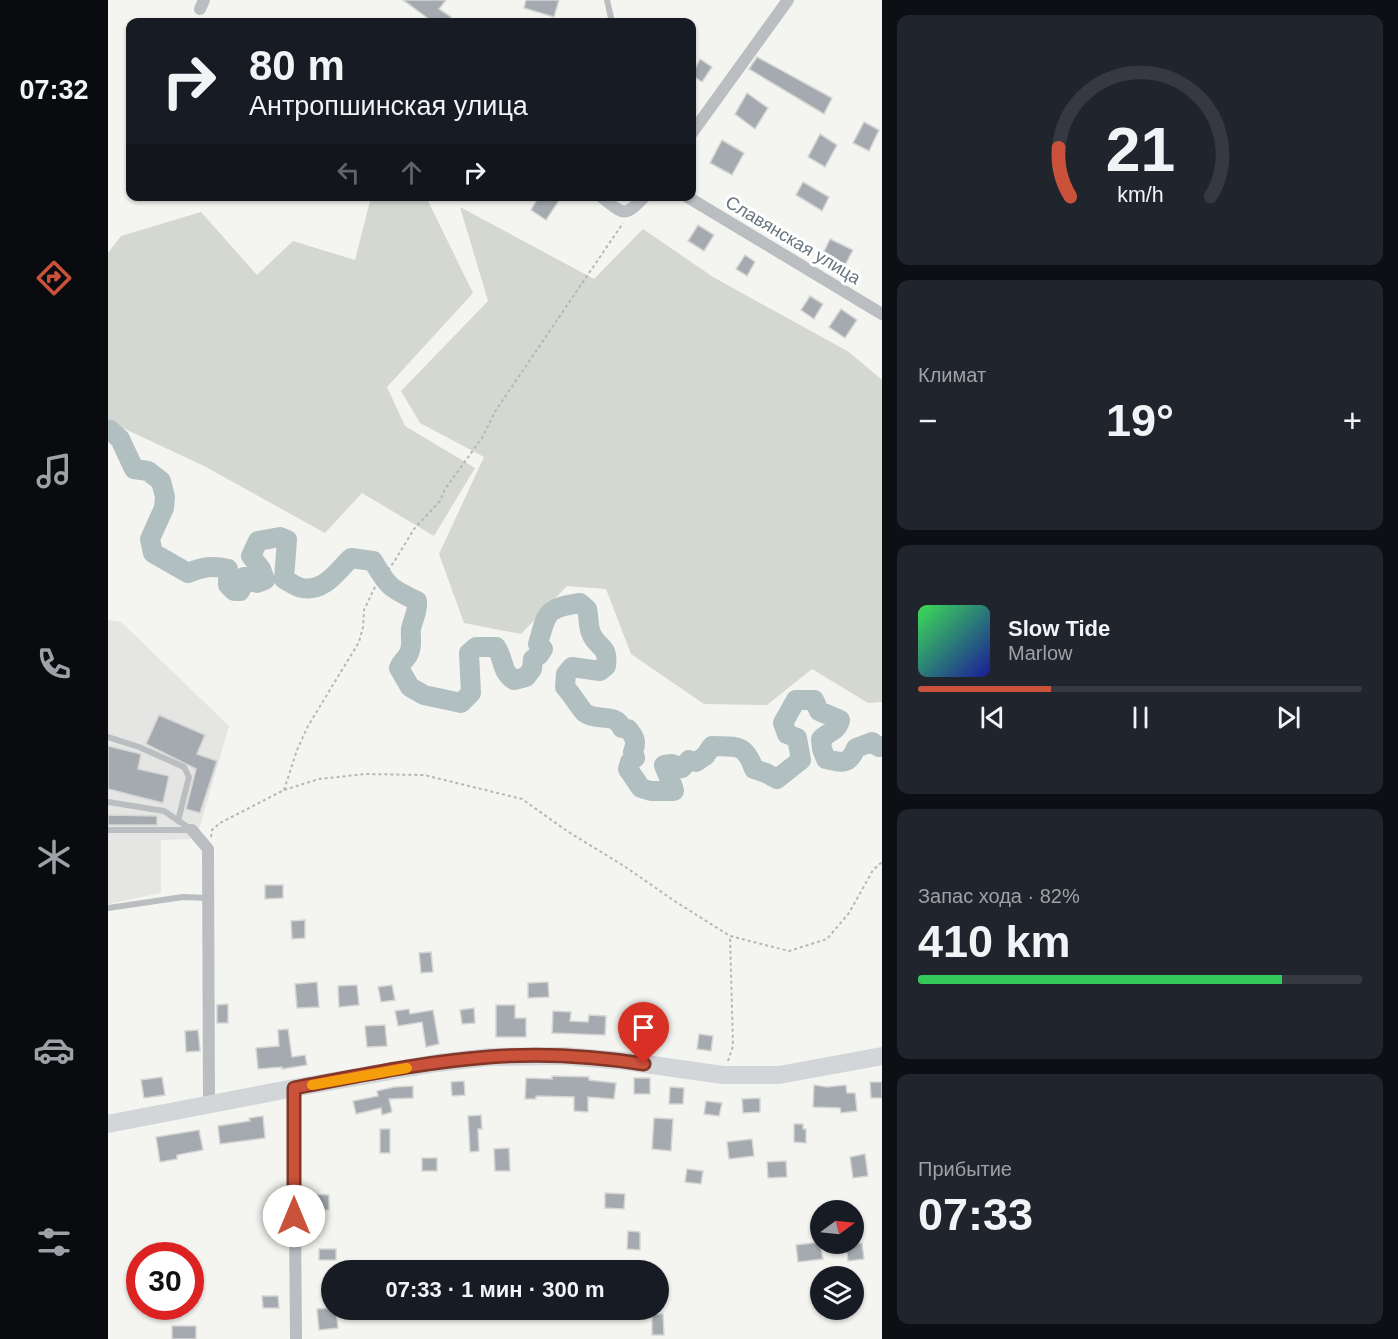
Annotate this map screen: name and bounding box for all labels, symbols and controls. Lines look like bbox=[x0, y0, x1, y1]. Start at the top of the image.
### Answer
icon: right bbox=[150, 42, 228, 120]
text: 80 m bbox=[249, 42, 345, 89]
text: 07:32 bbox=[19, 75, 89, 105]
text: Антропшинская улица bbox=[249, 91, 528, 121]
text: 21 bbox=[1105, 115, 1175, 184]
icon: left bbox=[332, 156, 365, 189]
icon: ahead bbox=[395, 156, 428, 189]
icon: right bbox=[458, 156, 491, 189]
text: km/h bbox=[1117, 183, 1163, 207]
street label: Славянская улица bbox=[722, 192, 865, 289]
icon: directions bbox=[33, 257, 75, 299]
text: Климат bbox=[918, 364, 986, 386]
text: 19° bbox=[1106, 395, 1174, 446]
text: − bbox=[918, 402, 937, 439]
text: + bbox=[1343, 402, 1362, 439]
icon: music bbox=[33, 450, 75, 492]
text: Slow Tide bbox=[1008, 616, 1110, 641]
text: Marlow bbox=[1008, 642, 1072, 664]
icon: phone bbox=[33, 643, 75, 685]
icon: previous bbox=[976, 701, 1009, 734]
icon: pause bbox=[1124, 701, 1157, 734]
icon: next bbox=[1272, 701, 1305, 734]
icon: climate bbox=[33, 836, 75, 878]
text: Запас хода · 82% bbox=[918, 885, 1080, 907]
text: 410 km bbox=[918, 916, 1071, 967]
pin bbox=[618, 1002, 669, 1064]
icon: arrive bbox=[627, 1011, 660, 1044]
icon: car bbox=[33, 1029, 75, 1071]
text: Прибытие bbox=[918, 1158, 1012, 1180]
position arrow bbox=[262, 1184, 326, 1248]
text: 07:33 bbox=[918, 1189, 1033, 1240]
north arrow bbox=[810, 1200, 864, 1254]
map controls bbox=[810, 1200, 864, 1320]
icon: filters bbox=[33, 1221, 75, 1263]
speed limit sign: 30 bbox=[126, 1242, 204, 1320]
button: layers bbox=[810, 1266, 864, 1320]
text: 07:33 · 1 мин · 300 m bbox=[385, 1277, 605, 1302]

